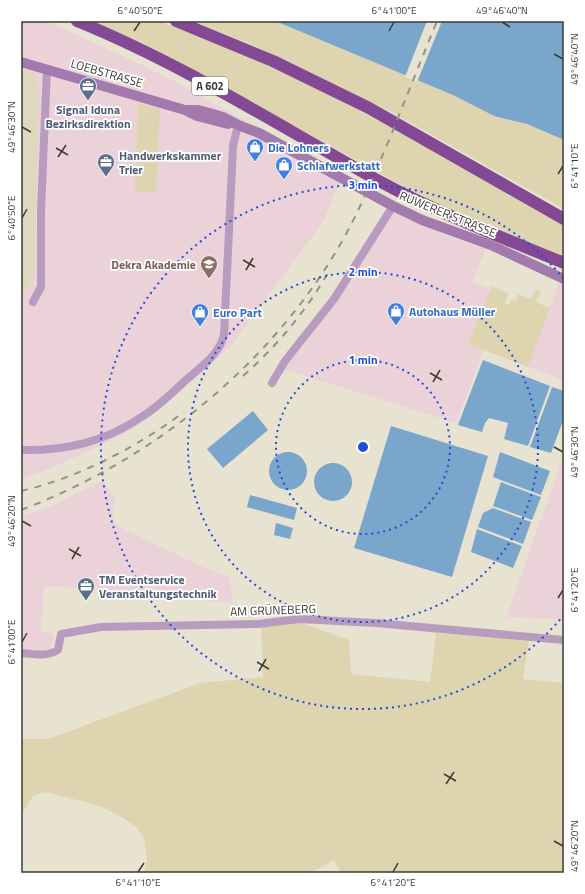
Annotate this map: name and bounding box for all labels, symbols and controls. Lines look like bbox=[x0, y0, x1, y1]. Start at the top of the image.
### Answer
text: 6°40'50"E bbox=[118, 3, 163, 18]
text: 6°41'00"E bbox=[372, 3, 417, 18]
text: 49°46'40"N bbox=[476, 3, 528, 18]
text: 49°46'40"N bbox=[567, 33, 582, 85]
street label: LOEBSTRASSE bbox=[69, 54, 146, 92]
office icon: Signal Iduna Bezirksdirektion bbox=[78, 76, 98, 101]
road number: A 602 bbox=[192, 77, 228, 95]
place label: Signal Iduna Bezirksdirektion bbox=[45, 100, 131, 133]
text: 49°46'30"N bbox=[4, 101, 19, 153]
shop icon: Die Lohners bbox=[245, 137, 265, 162]
place label: Die Lohners bbox=[268, 138, 329, 157]
text: 6°41'10"E bbox=[567, 143, 582, 188]
place label: Handwerkskammer Trier bbox=[119, 146, 222, 179]
office icon: Handwerkskammer Trier bbox=[96, 152, 116, 177]
shop icon: Schlafwerkstatt bbox=[274, 155, 294, 180]
place label: Schlafwerkstatt bbox=[297, 156, 381, 175]
text: 3 min bbox=[348, 175, 378, 194]
street label: RUWERER STRASSE bbox=[397, 186, 500, 242]
text: 6°40'50"E bbox=[4, 195, 19, 240]
school or university icon: Dekra Akademie bbox=[199, 254, 219, 279]
place label: Dekra Akademie bbox=[111, 255, 196, 274]
text: 2 min bbox=[348, 262, 378, 281]
shop icon: Autohaus Müller bbox=[386, 301, 406, 326]
shop icon: Euro Part bbox=[190, 302, 210, 327]
place label: Autohaus Müller bbox=[409, 302, 496, 321]
place label: Euro Part bbox=[213, 303, 262, 322]
text: 1 min bbox=[348, 350, 378, 369]
text: 49°46'30"N bbox=[567, 426, 582, 478]
centre of rings bbox=[356, 440, 370, 454]
text: 49°46'20"N bbox=[4, 495, 19, 547]
text: 6°41'20"E bbox=[567, 567, 582, 612]
place label: TM Eventservice Veranstaltungstechnik bbox=[99, 570, 218, 603]
office icon: TM Eventservice Veranstaltungstechnik bbox=[76, 576, 96, 601]
street label: AM GRÜNEBERG bbox=[230, 599, 316, 621]
text: 6°41'00"E bbox=[4, 619, 19, 664]
text: 49°46'20"N bbox=[567, 820, 582, 872]
text: 6°41'10"E bbox=[116, 875, 161, 890]
text: 6°41'20"E bbox=[371, 875, 416, 890]

